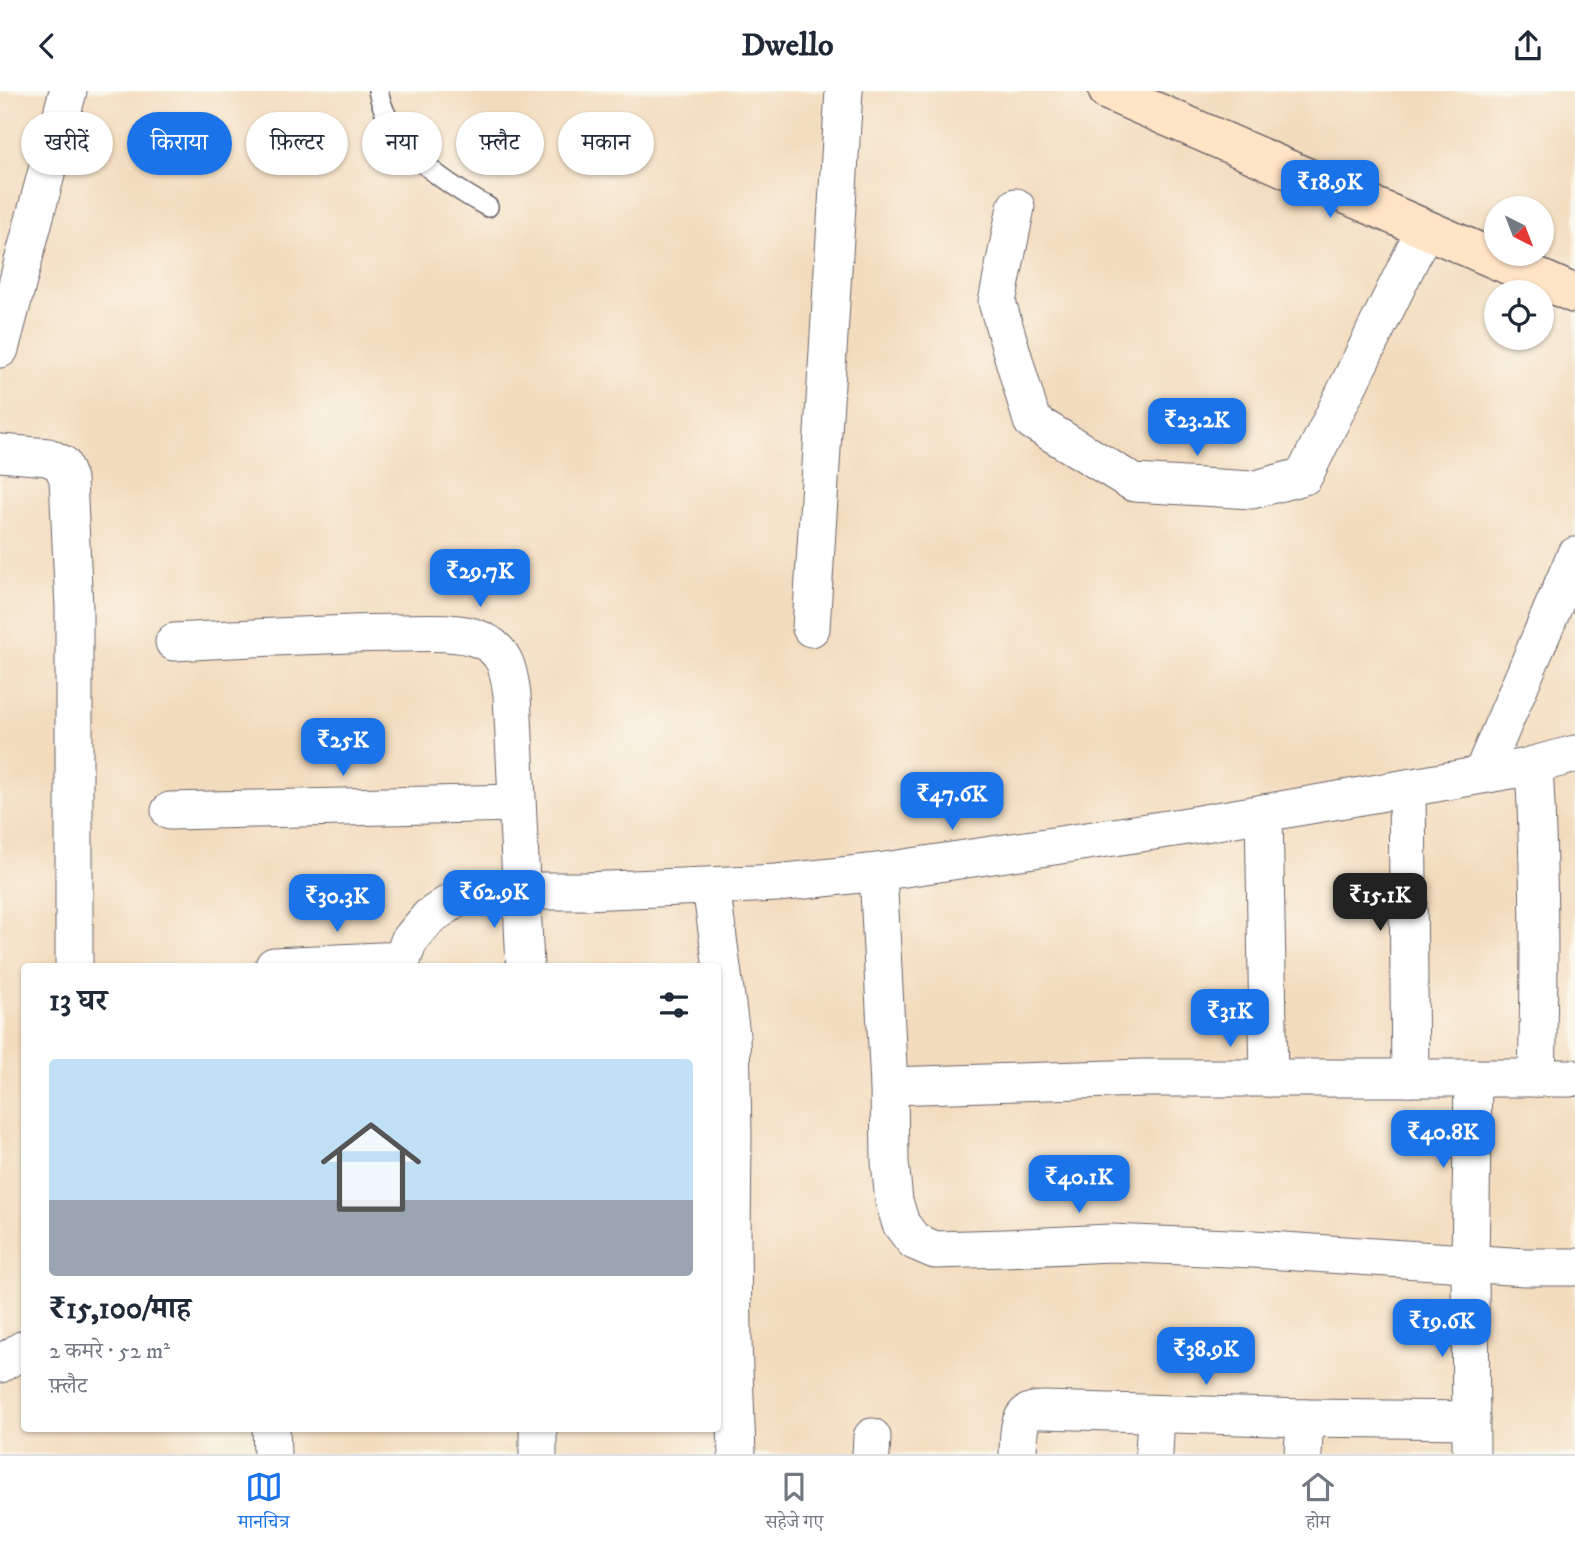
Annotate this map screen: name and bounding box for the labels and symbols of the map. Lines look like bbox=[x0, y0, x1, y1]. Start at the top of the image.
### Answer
pin: ₹18.9K bbox=[1273, 160, 1387, 220]
north arrow bbox=[1484, 196, 1554, 266]
pin: ₹23.2K bbox=[1140, 399, 1254, 458]
pin: ₹29.7K bbox=[423, 549, 537, 609]
pin: ₹25K bbox=[302, 719, 384, 778]
pin: ₹47.6K bbox=[895, 773, 1009, 832]
pin: ₹62.9K bbox=[437, 871, 551, 930]
pin: ₹15.1K bbox=[1323, 873, 1437, 933]
pin: ₹30.3K bbox=[280, 875, 394, 934]
pin: ₹31K bbox=[1189, 989, 1271, 1049]
pin: ₹40.8K bbox=[1386, 1111, 1500, 1170]
pin: ₹40.1K bbox=[1022, 1155, 1136, 1215]
pin: ₹19.6K bbox=[1385, 1299, 1499, 1359]
pin: ₹38.9K bbox=[1149, 1327, 1263, 1387]

